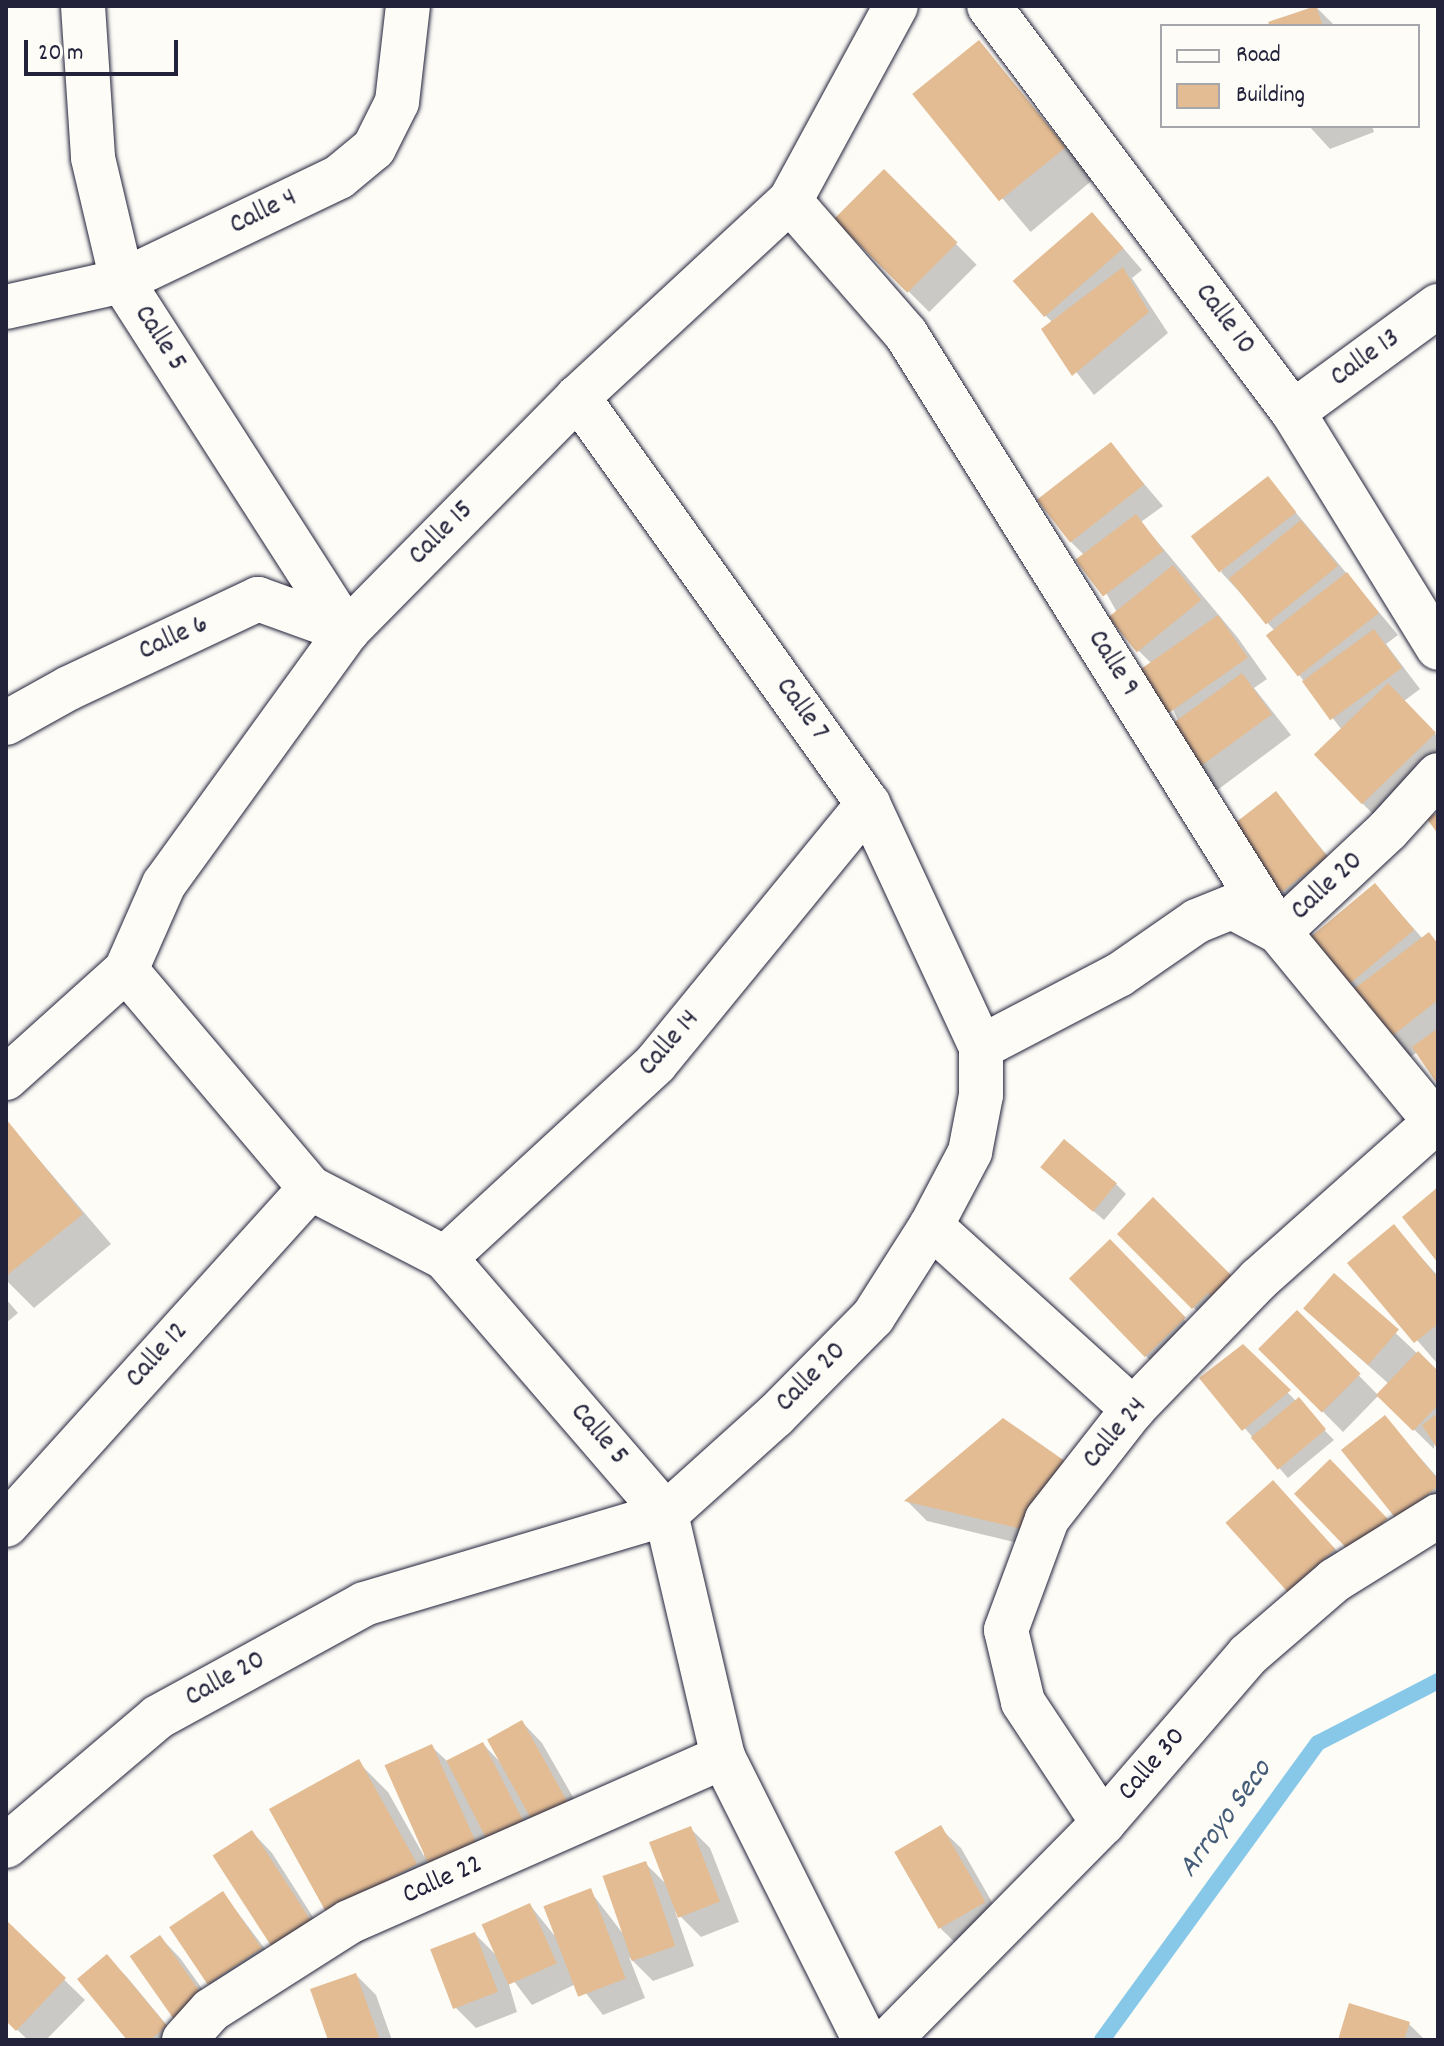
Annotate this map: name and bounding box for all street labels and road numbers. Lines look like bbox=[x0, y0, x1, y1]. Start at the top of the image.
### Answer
street label: Calle 4 bbox=[225, 182, 303, 244]
street label: Calle 10 bbox=[1186, 278, 1262, 362]
street label: Calle 5 bbox=[125, 300, 193, 378]
street label: Calle 13 bbox=[1325, 323, 1407, 395]
street label: Calle 15 bbox=[403, 495, 481, 573]
street label: Calle 6 bbox=[134, 608, 214, 670]
street label: Calle 9 bbox=[1079, 625, 1145, 703]
street label: Calle 7 bbox=[767, 672, 835, 748]
street label: Calle 20 bbox=[1285, 845, 1371, 929]
street label: Calle 14 bbox=[632, 1004, 708, 1084]
street label: Calle 12 bbox=[120, 1316, 196, 1396]
street label: Calle 20 bbox=[770, 1336, 854, 1420]
street label: Calle 24 bbox=[1076, 1391, 1156, 1477]
street label: Calle 5 bbox=[562, 1397, 634, 1473]
street label: Calle 20 bbox=[180, 1644, 272, 1716]
street label: Calle 30 bbox=[1112, 1721, 1194, 1809]
street label: Calle 22 bbox=[398, 1849, 488, 1913]

